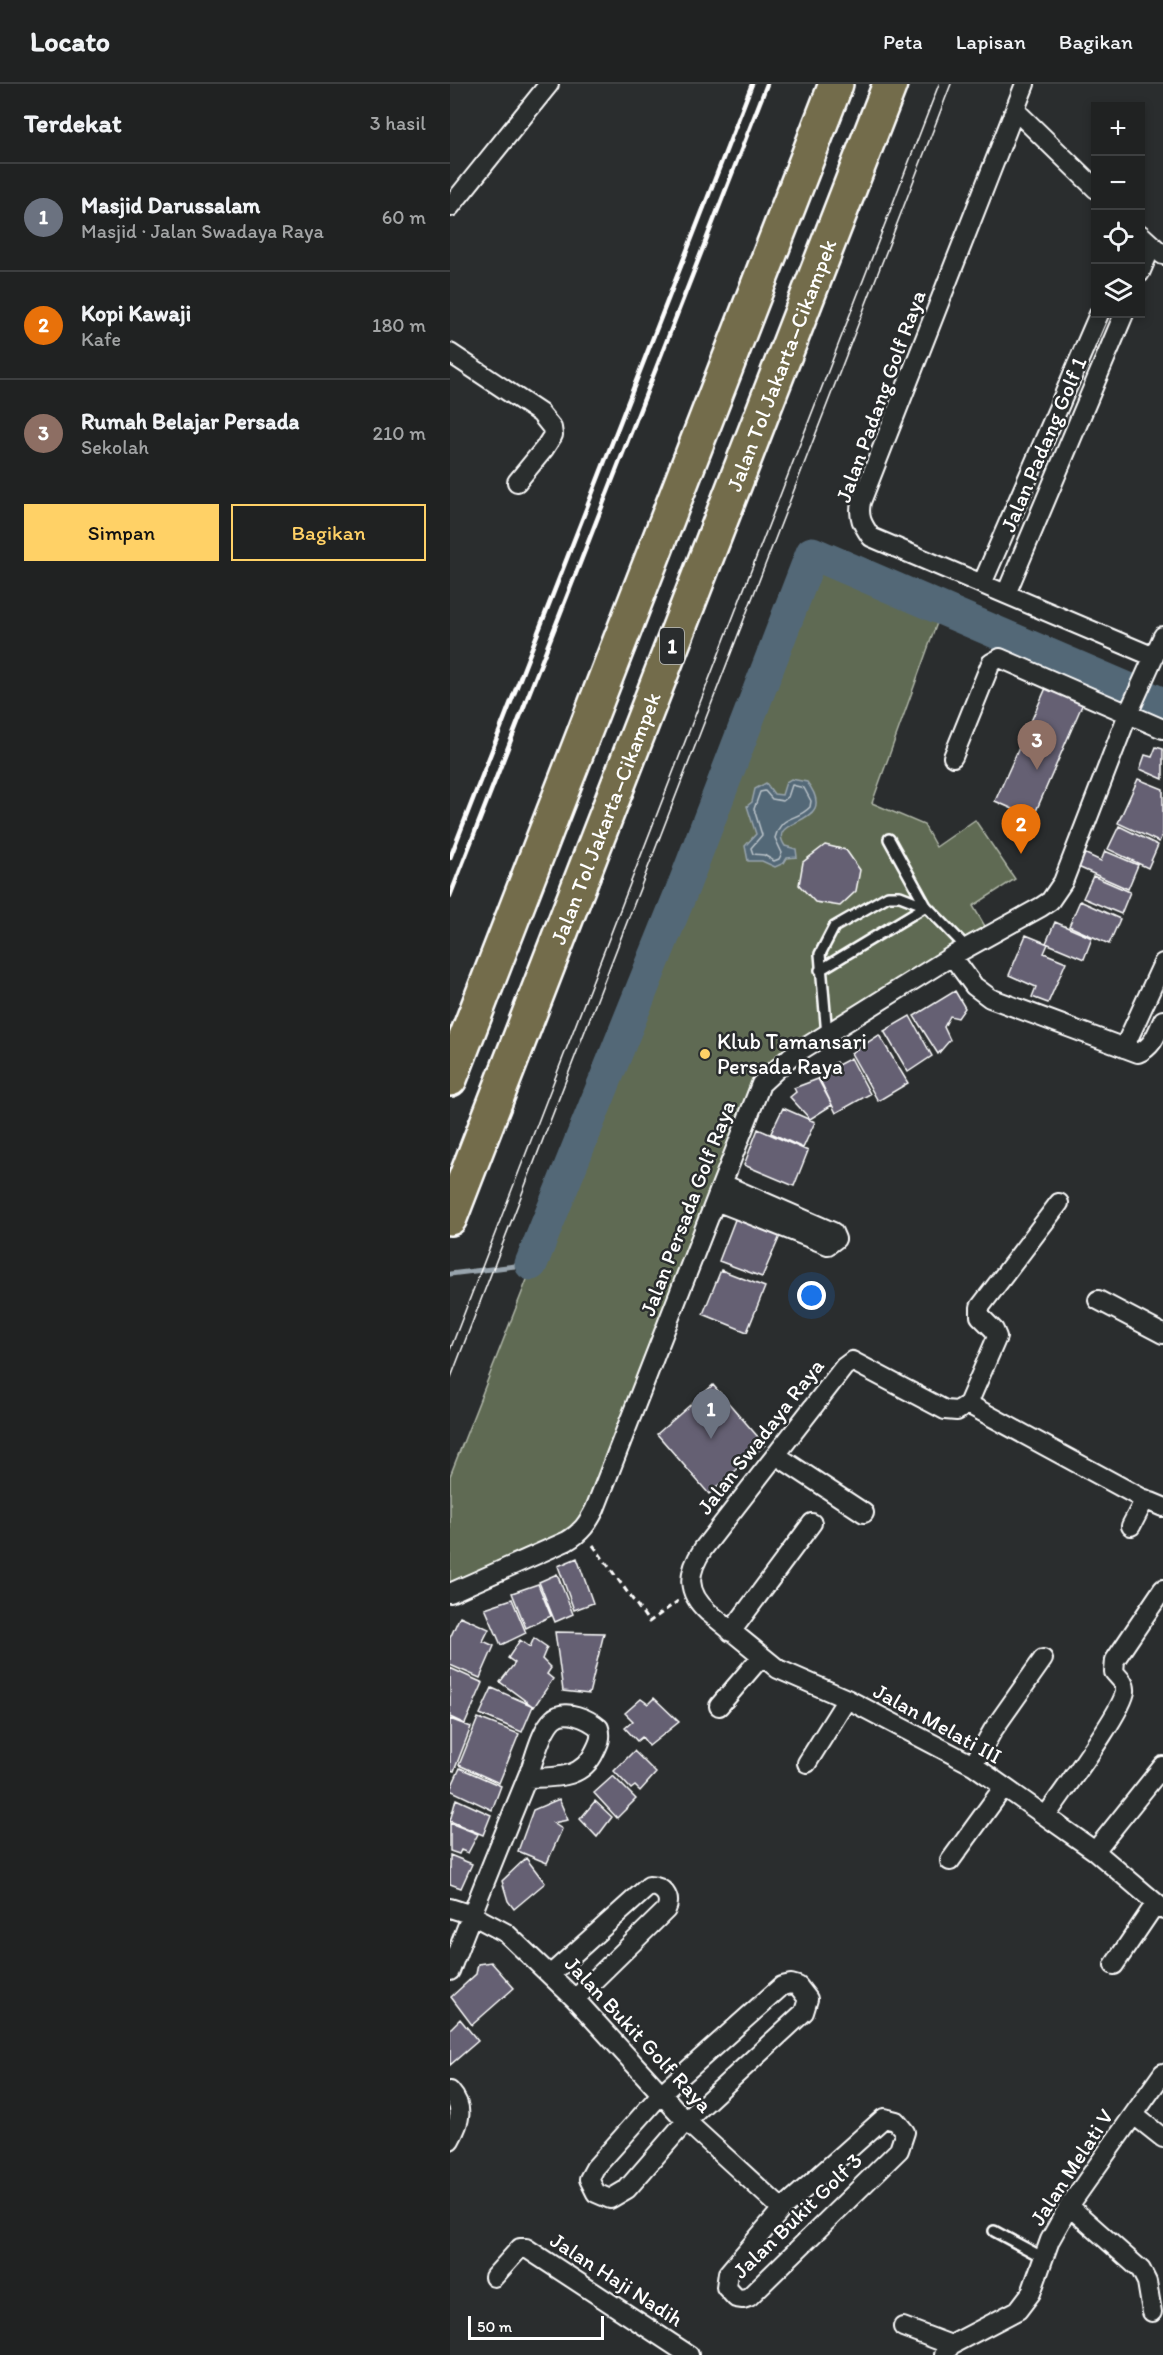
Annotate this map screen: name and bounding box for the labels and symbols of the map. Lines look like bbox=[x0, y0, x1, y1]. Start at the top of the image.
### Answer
street label: Jalan Tol Jakarta–Cikampek bbox=[720, 235, 843, 495]
street label: Jalan Padang Golf Raya bbox=[829, 286, 932, 506]
street label: Jalan Padang Golf 1 bbox=[994, 353, 1093, 536]
road number: 1 bbox=[660, 628, 684, 664]
street label: Jalan Tol Jakarta–Cikampek bbox=[545, 688, 667, 948]
pin: 3 bbox=[1018, 720, 1056, 770]
pin: 2 bbox=[1002, 804, 1040, 854]
place label: Klub Tamansari Persada Raya bbox=[717, 1028, 867, 1080]
marker: Klub Tamansari Persada Raya bbox=[698, 1047, 712, 1061]
street label: Jalan Persada Golf Raya bbox=[634, 1097, 741, 1320]
your location bbox=[797, 1281, 826, 1310]
street label: Jalan Swadaya Raya bbox=[691, 1353, 830, 1520]
pin: 1 bbox=[692, 1390, 730, 1439]
street label: Jalan Melati III bbox=[869, 1677, 1007, 1770]
street label: Jalan Bukit Golf Raya bbox=[559, 1951, 718, 2119]
street label: Jalan Melati V bbox=[1024, 2104, 1119, 2230]
street label: Jalan Bukit Golf 3 bbox=[727, 2147, 868, 2284]
street label: Jalan Haji Nadih bbox=[545, 2226, 688, 2332]
scale bar bbox=[468, 2313, 604, 2340]

